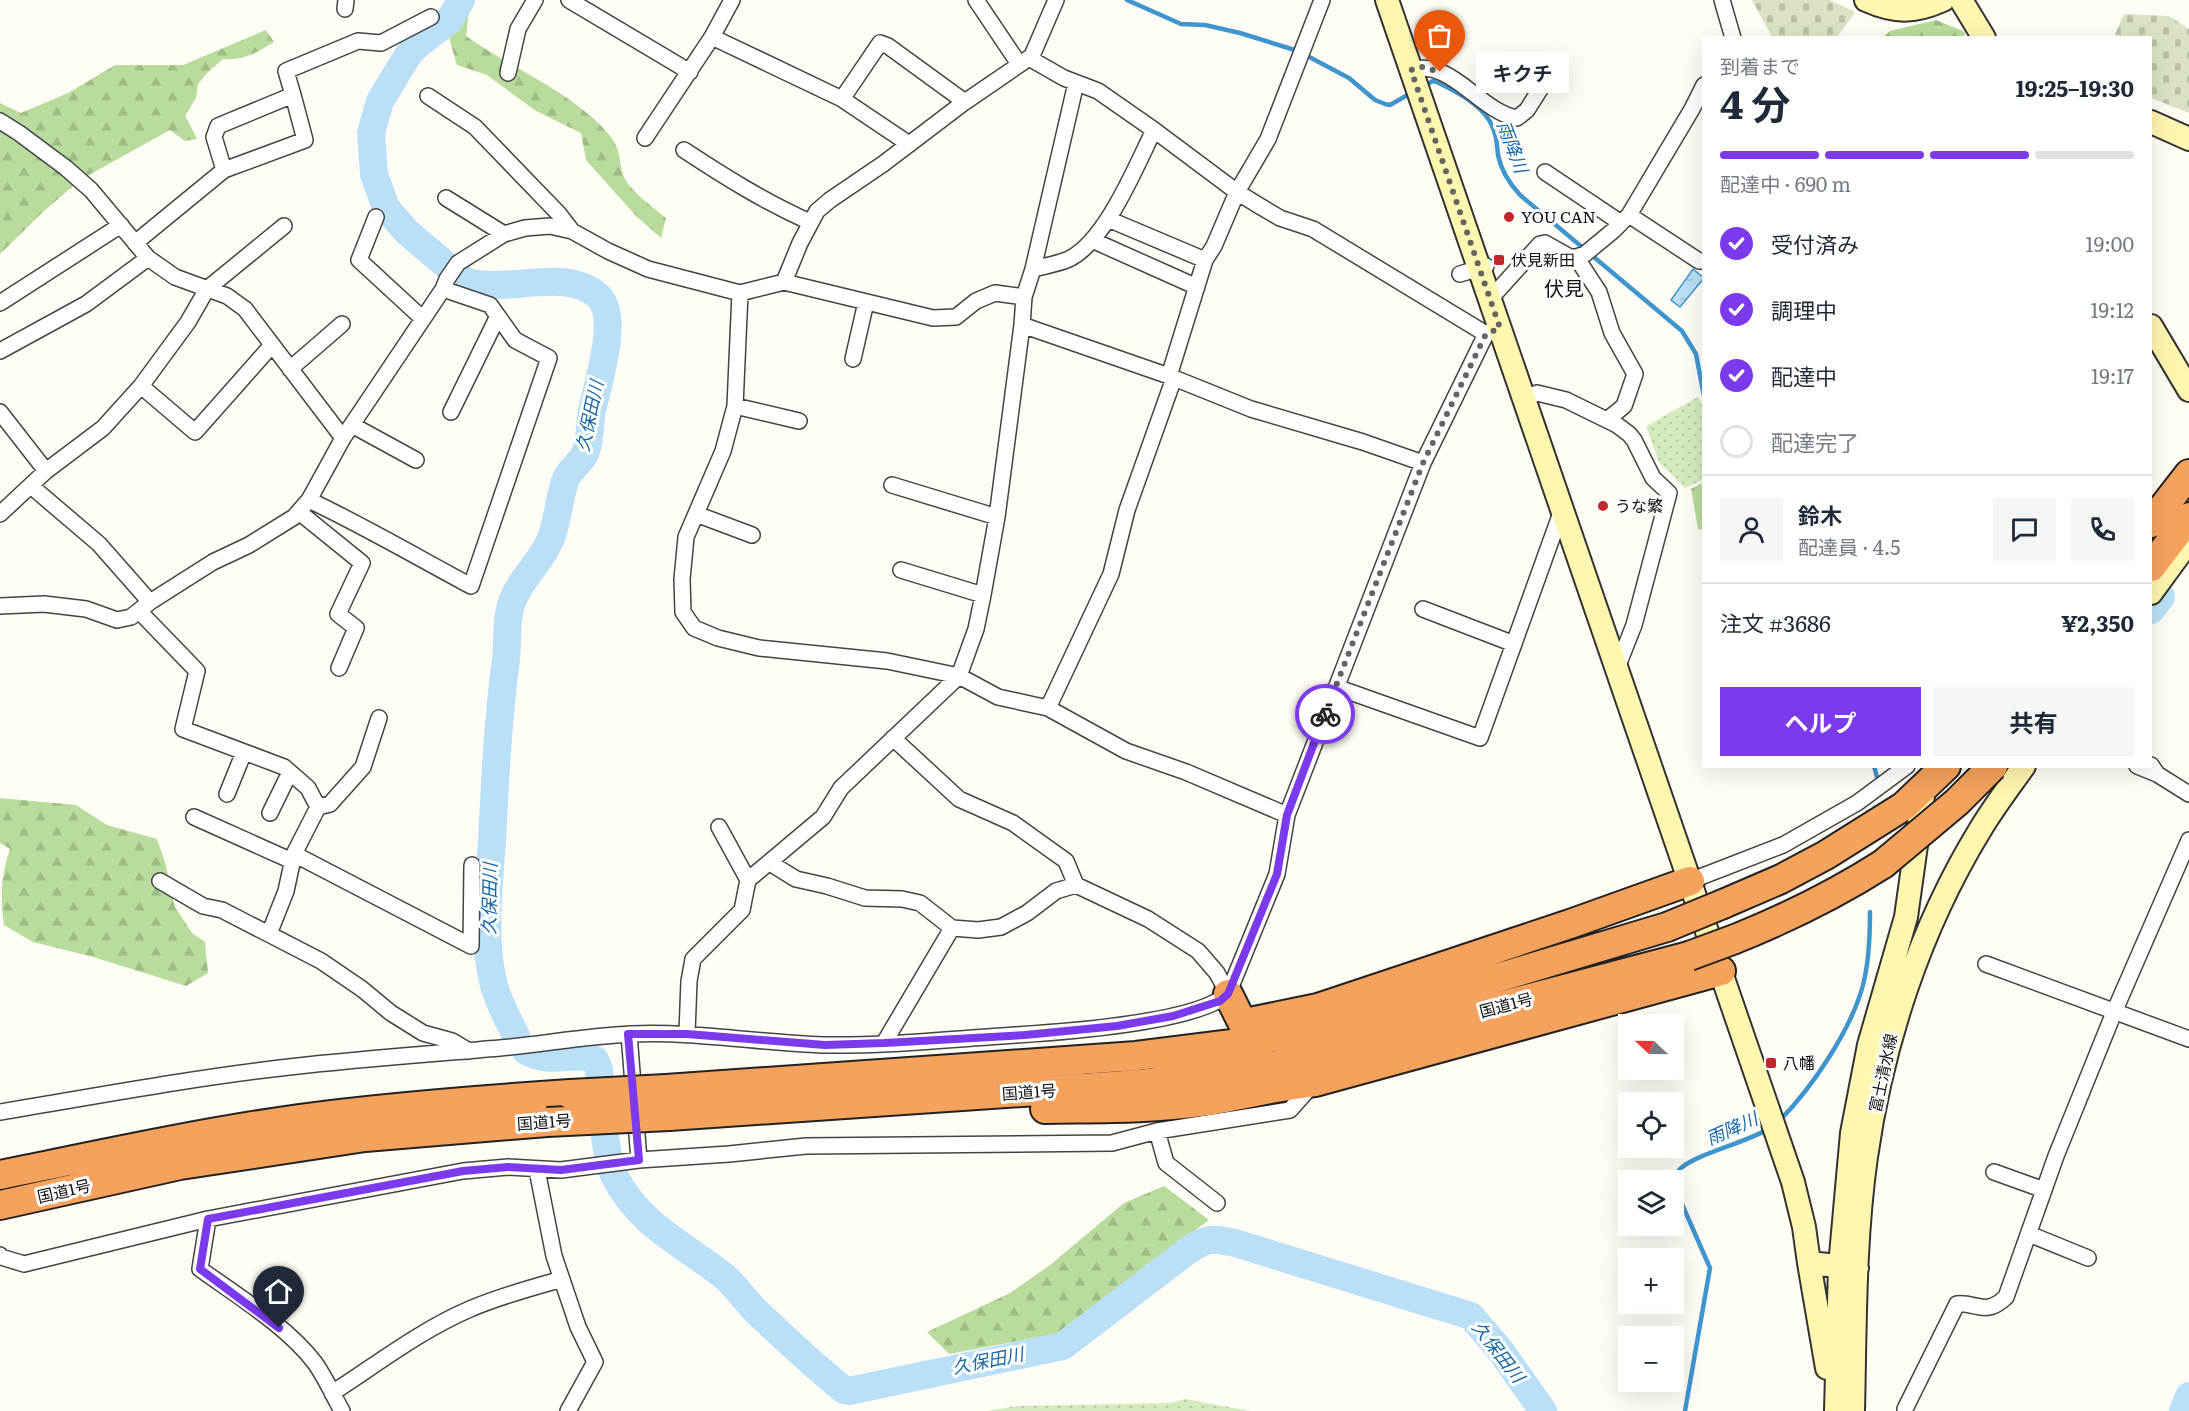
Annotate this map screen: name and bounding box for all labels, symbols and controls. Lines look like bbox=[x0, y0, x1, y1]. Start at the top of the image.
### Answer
pin bbox=[1414, 10, 1465, 72]
icon: bag bbox=[1423, 19, 1456, 52]
text: 到着まで bbox=[1720, 50, 1800, 80]
callout: キクチ bbox=[1476, 51, 1569, 93]
text: キクチ bbox=[1493, 57, 1553, 87]
text: 19:25–19:30 bbox=[2016, 71, 2134, 104]
text: 4 分 bbox=[1720, 73, 1790, 131]
water label: 雨降川 bbox=[1491, 116, 1536, 178]
text: 配達中 · 690 m bbox=[1720, 168, 1851, 198]
place label: YOU CAN bbox=[1521, 204, 1596, 228]
marker: YOU CAN bbox=[1502, 210, 1516, 224]
icon: check bbox=[1720, 227, 1753, 260]
text: 受付済み bbox=[1771, 227, 1859, 260]
text: 19:00 bbox=[2086, 228, 2134, 258]
place label: 伏見新田 bbox=[1511, 247, 1575, 271]
marker: 伏見新田 bbox=[1492, 253, 1506, 267]
district label: 伏見 bbox=[1544, 272, 1584, 302]
icon: check bbox=[1720, 293, 1753, 326]
text: 調理中 bbox=[1771, 293, 1837, 326]
text: 19:12 bbox=[2090, 294, 2134, 324]
icon: check bbox=[1720, 359, 1753, 392]
text: 配達中 bbox=[1771, 359, 1837, 392]
text: 19:17 bbox=[2091, 360, 2134, 390]
water label: 久保田川 bbox=[568, 376, 610, 454]
text: 配達完了 bbox=[1771, 425, 1859, 458]
place label: うな繁 bbox=[1615, 493, 1663, 517]
button: person bbox=[1720, 498, 1783, 561]
text: 鈴木 bbox=[1798, 498, 1842, 531]
button: chat bbox=[1993, 498, 2056, 561]
button: phone bbox=[2071, 498, 2134, 561]
marker: うな繁 bbox=[1596, 499, 1610, 513]
text: 配達員 · 4.5 bbox=[1798, 531, 1901, 561]
text: 注文 #3686 bbox=[1720, 606, 1831, 639]
text: ¥2,350 bbox=[2061, 606, 2134, 639]
courier bbox=[1295, 684, 1355, 744]
button: ヘルプ bbox=[1720, 687, 1921, 756]
button: 共有 bbox=[1933, 687, 2134, 756]
icon: bike bbox=[1309, 698, 1342, 731]
water label: 久保田川 bbox=[474, 861, 503, 935]
street label: 国道1号 bbox=[1476, 985, 1535, 1023]
north arrow bbox=[1618, 1014, 1684, 1080]
map controls bbox=[1618, 1014, 1684, 1392]
street label: 富士清水線 bbox=[1862, 1031, 1902, 1114]
place label: 八幡 bbox=[1783, 1050, 1815, 1074]
marker: 八幡 bbox=[1764, 1056, 1778, 1070]
street label: 国道1号 bbox=[1001, 1077, 1057, 1105]
button: locate bbox=[1618, 1092, 1684, 1158]
water label: 雨降川 bbox=[1701, 1104, 1763, 1151]
street label: 国道1号 bbox=[516, 1107, 572, 1135]
button: layers bbox=[1618, 1170, 1684, 1236]
street label: 国道1号 bbox=[35, 1172, 93, 1208]
button: + bbox=[1618, 1248, 1684, 1314]
pin bbox=[253, 1266, 304, 1328]
icon: home bbox=[262, 1275, 295, 1308]
water label: 久保田川 bbox=[1466, 1314, 1533, 1389]
button: − bbox=[1618, 1326, 1684, 1392]
water label: 久保田川 bbox=[950, 1339, 1028, 1380]

